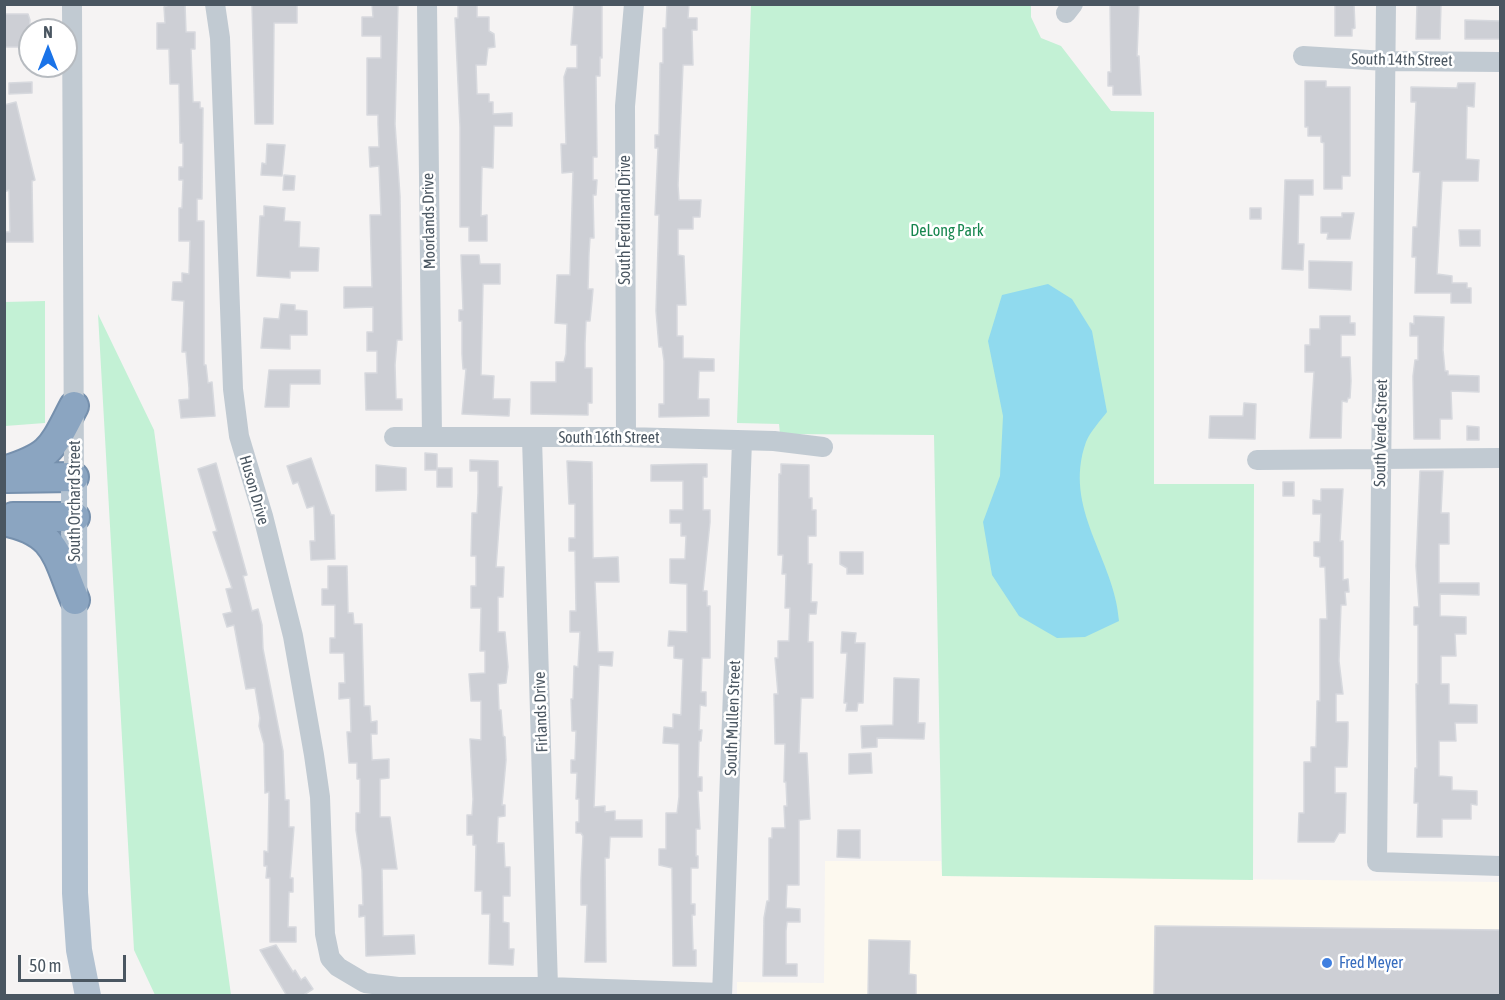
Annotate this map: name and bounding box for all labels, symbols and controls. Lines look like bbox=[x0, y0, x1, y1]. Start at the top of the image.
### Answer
north arrow bbox=[18, 18, 78, 78]
text: N bbox=[43, 23, 53, 41]
street label: South 14th Street bbox=[1351, 50, 1453, 70]
street label: South Ferdinand Drive bbox=[615, 155, 635, 285]
street label: Moorlands Drive bbox=[419, 173, 439, 269]
park label: DeLong Park bbox=[910, 221, 984, 241]
street label: South Verde Street bbox=[1370, 379, 1392, 487]
street label: South 16th Street bbox=[558, 428, 660, 448]
street label: South Orchard Street bbox=[65, 440, 85, 562]
street label: Huson Drive bbox=[235, 453, 273, 527]
street label: South Mullen Street bbox=[721, 660, 745, 776]
street label: Firlands Drive bbox=[530, 671, 552, 753]
scale bar bbox=[21, 943, 129, 981]
place label: Fred Meyer bbox=[1339, 953, 1403, 973]
text: 50 m bbox=[29, 955, 61, 976]
marker: Fred Meyer bbox=[1320, 956, 1334, 970]

